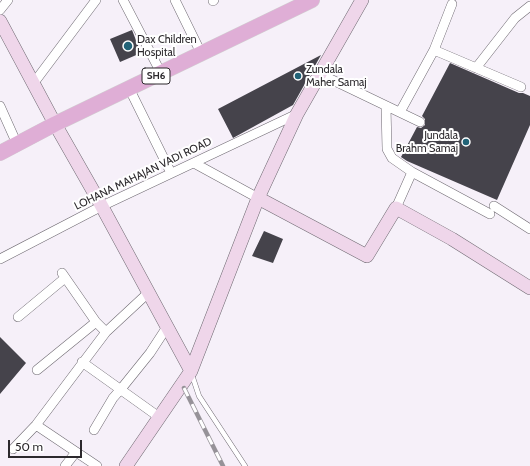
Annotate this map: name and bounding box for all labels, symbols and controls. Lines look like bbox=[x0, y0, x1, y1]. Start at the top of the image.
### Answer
place label: Dax Children Hospital bbox=[137, 33, 197, 59]
marker: Dax Children Hospital bbox=[122, 40, 134, 52]
place label: Zundala Maher Samaj bbox=[306, 63, 367, 89]
road number: SH6 bbox=[142, 68, 170, 84]
marker: Zundala Maher Samaj bbox=[293, 71, 303, 81]
place label: Jundala Brahm Samaj bbox=[396, 129, 458, 155]
street label: LOHANA MAHAJAN VADI ROAD bbox=[72, 135, 214, 213]
marker: Jundala Brahm Samaj bbox=[461, 137, 471, 147]
scale bar bbox=[10, 432, 84, 458]
text: 50 m bbox=[15, 439, 43, 454]

